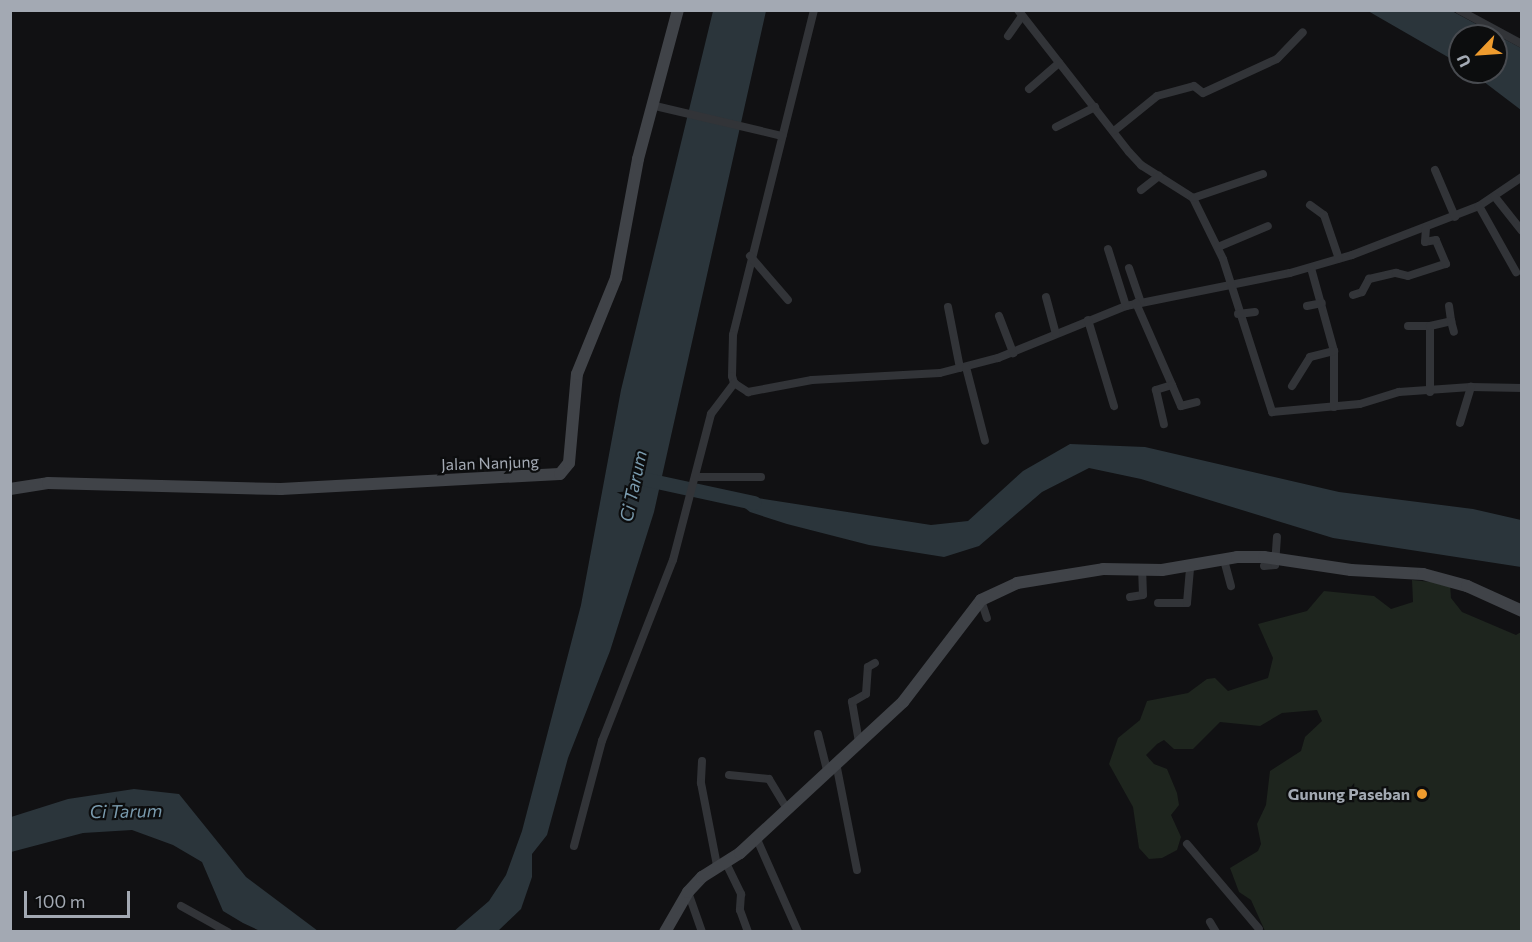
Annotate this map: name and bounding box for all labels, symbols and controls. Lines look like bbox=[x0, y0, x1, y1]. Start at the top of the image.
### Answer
north arrow bbox=[1448, 24, 1508, 84]
text: U bbox=[1452, 52, 1474, 70]
water label: Ci Tarum bbox=[615, 448, 651, 524]
street label: Jalan Nanjung bbox=[441, 452, 539, 474]
place label: Gunung Paseban bbox=[1288, 784, 1410, 804]
marker: Gunung Paseban bbox=[1415, 787, 1429, 801]
water label: Ci Tarum bbox=[89, 800, 163, 822]
scale bar bbox=[27, 879, 134, 917]
text: 100 m bbox=[35, 890, 85, 912]

